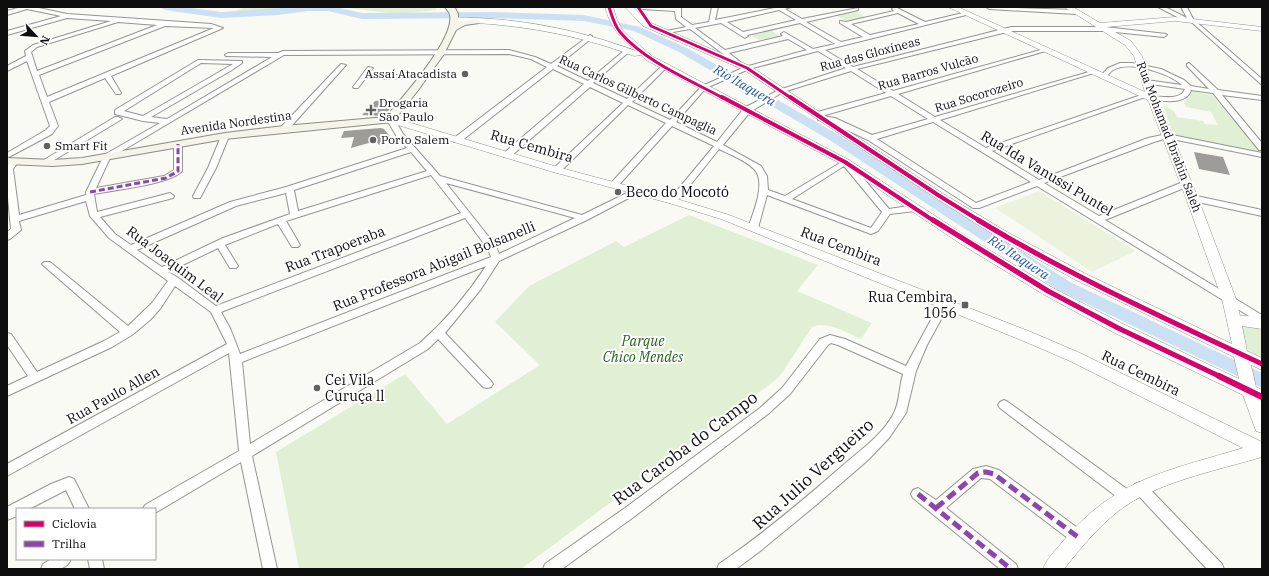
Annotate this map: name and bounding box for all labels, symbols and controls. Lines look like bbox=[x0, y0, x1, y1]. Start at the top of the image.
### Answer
north arrow bbox=[16, 16, 56, 56]
text: N bbox=[37, 33, 53, 48]
street label: Rua das Gloxíneas bbox=[818, 33, 922, 74]
street label: Rua Barros Vulcão bbox=[876, 50, 980, 93]
street label: Rua Carlos Gilberto Campaglia bbox=[557, 51, 720, 138]
street label: Rua Mohamad Ibrahin Saleh bbox=[1134, 59, 1205, 215]
water label: Rio Itaquera bbox=[710, 60, 779, 110]
place label: Assaí Atacadista bbox=[365, 66, 457, 81]
marker: Assaí Atacadista bbox=[460, 69, 470, 79]
street label: Rua Socorozeiro bbox=[933, 74, 1025, 115]
place label: Drogaria São Paulo bbox=[379, 95, 434, 124]
marker: Drogaria São Paulo bbox=[366, 105, 376, 115]
street label: Avenida Nordestina bbox=[180, 107, 293, 138]
street label: Rua Cembira bbox=[489, 126, 576, 167]
street label: Rua Ida Vanussi Puntel bbox=[978, 126, 1116, 220]
place label: Porto Salem bbox=[381, 132, 450, 147]
marker: Porto Salem bbox=[368, 135, 378, 145]
place label: Smart Fit bbox=[55, 138, 108, 153]
marker: Smart Fit bbox=[42, 141, 52, 151]
place label: Beco do Mocotó bbox=[626, 183, 729, 201]
marker: Beco do Mocotó bbox=[613, 187, 623, 197]
street label: Rua Professora Abigail Bolsanelli bbox=[330, 217, 538, 315]
street label: Rua Joaquim Leal bbox=[123, 222, 227, 306]
street label: Rua Trapoeraba bbox=[282, 222, 388, 276]
street label: Rua Cembira bbox=[798, 222, 884, 270]
water label: Rio Itaquera bbox=[984, 231, 1052, 283]
place label: Rua Cembira, 1056 bbox=[868, 288, 957, 322]
marker: Rua Cembira, 1056 bbox=[960, 300, 970, 310]
park label: Parque Chico Mendes bbox=[603, 332, 684, 366]
street label: Rua Cembira bbox=[1099, 346, 1184, 400]
street label: Rua Paulo Allen bbox=[63, 362, 163, 428]
place label: Cei Vila Curuça ll bbox=[325, 371, 384, 405]
marker: Cei Vila Curuça ll bbox=[312, 383, 322, 393]
street label: Rua Caroba do Campo bbox=[608, 386, 762, 510]
street label: Rua Julio Vergueiro bbox=[748, 414, 878, 534]
legend bbox=[16, 508, 156, 560]
text: Ciclovia bbox=[52, 516, 97, 531]
text: Trilha bbox=[52, 536, 87, 551]

